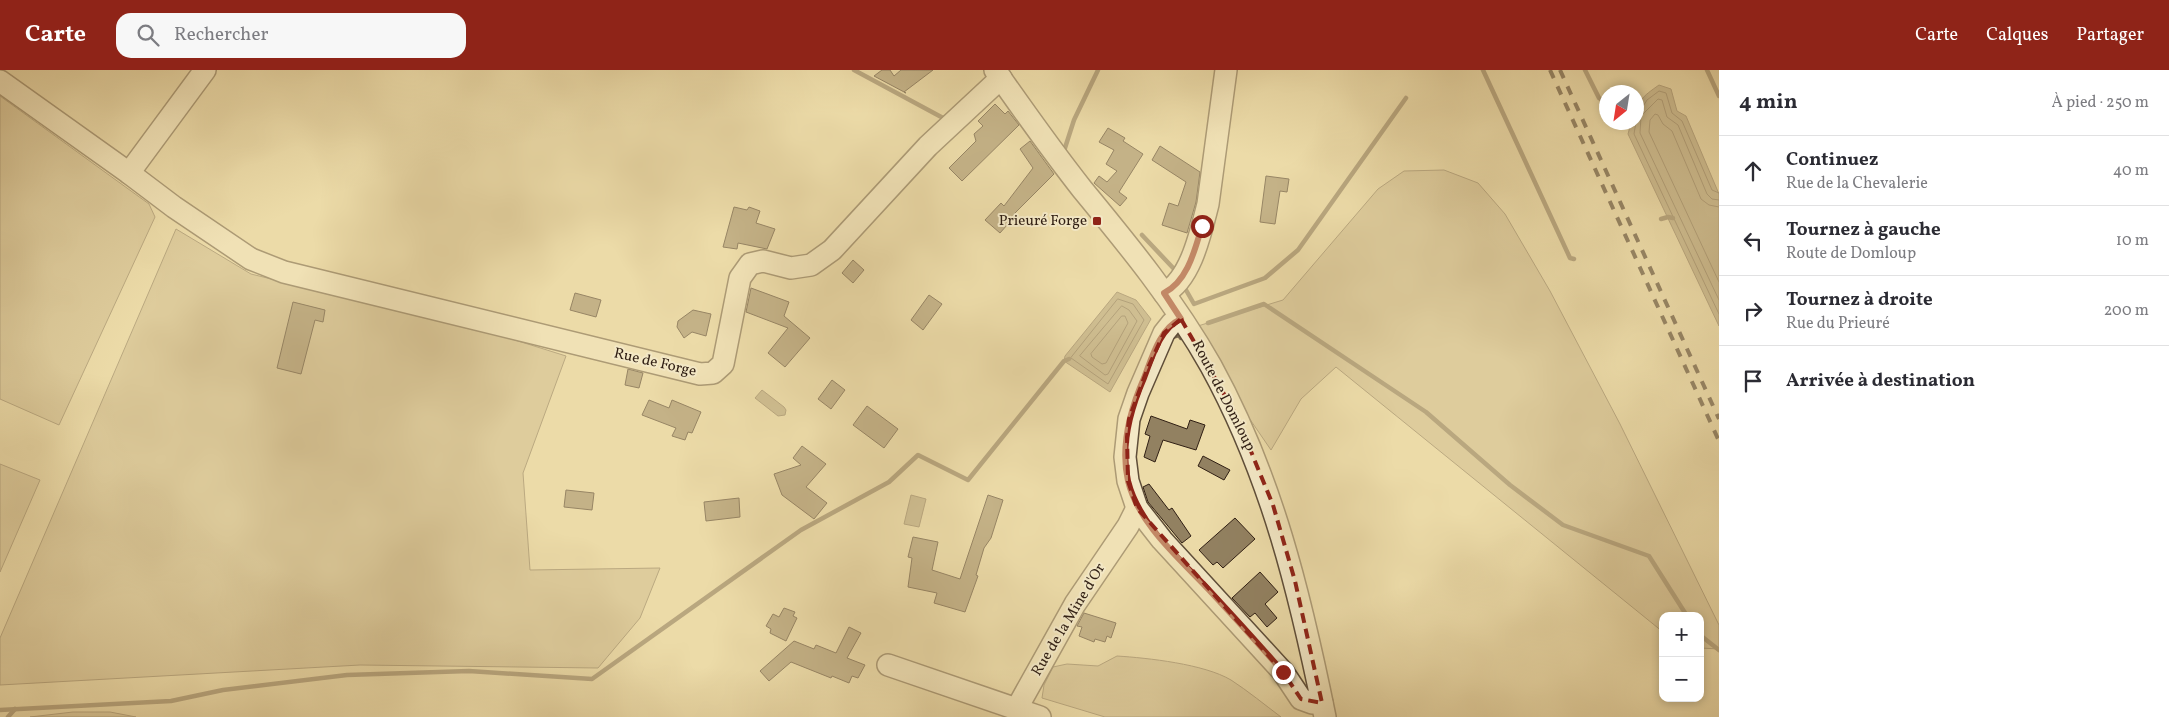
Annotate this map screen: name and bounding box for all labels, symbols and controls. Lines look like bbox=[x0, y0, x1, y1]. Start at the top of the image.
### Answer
search box bbox=[116, 13, 466, 58]
text: Carte bbox=[25, 18, 86, 52]
icon: search bbox=[134, 21, 162, 49]
text: Rechercher bbox=[174, 22, 268, 48]
text: Carte bbox=[1915, 23, 1958, 48]
text: Calques bbox=[1986, 23, 2048, 48]
text: Partager bbox=[2076, 23, 2144, 48]
north arrow bbox=[1599, 85, 1644, 130]
text: 4 min bbox=[1739, 88, 1798, 117]
text: À pied · 250 m bbox=[2051, 92, 2149, 114]
text: Continuez bbox=[1786, 147, 1878, 173]
icon: ahead bbox=[1739, 157, 1767, 185]
text: 40 m bbox=[2113, 160, 2149, 182]
text: Rue de la Chevalerie bbox=[1786, 173, 1928, 195]
place label: Prieuré Forge bbox=[999, 211, 1087, 232]
marker: Prieuré Forge bbox=[1091, 215, 1103, 227]
route start bbox=[1191, 215, 1214, 238]
text: Tournez à gauche bbox=[1786, 217, 1941, 243]
icon: left bbox=[1739, 227, 1767, 255]
text: 10 m bbox=[2116, 230, 2149, 252]
text: Route de Domloup bbox=[1786, 243, 1916, 265]
text: Tournez à droite bbox=[1786, 287, 1933, 313]
icon: right bbox=[1739, 297, 1767, 325]
text: 200 m bbox=[2104, 300, 2149, 322]
text: Rue du Prieuré bbox=[1786, 313, 1890, 335]
street label: Route de Domloup bbox=[1186, 337, 1260, 455]
street label: Rue de Forge bbox=[612, 343, 698, 383]
icon: arrive bbox=[1739, 367, 1767, 395]
text: Arrivée à destination bbox=[1786, 368, 1975, 394]
street label: Rue de la Mine d'Or bbox=[1027, 560, 1111, 680]
map controls bbox=[1659, 612, 1704, 702]
button: + bbox=[1659, 612, 1704, 657]
button: − bbox=[1659, 657, 1704, 702]
route end bbox=[1272, 661, 1295, 684]

